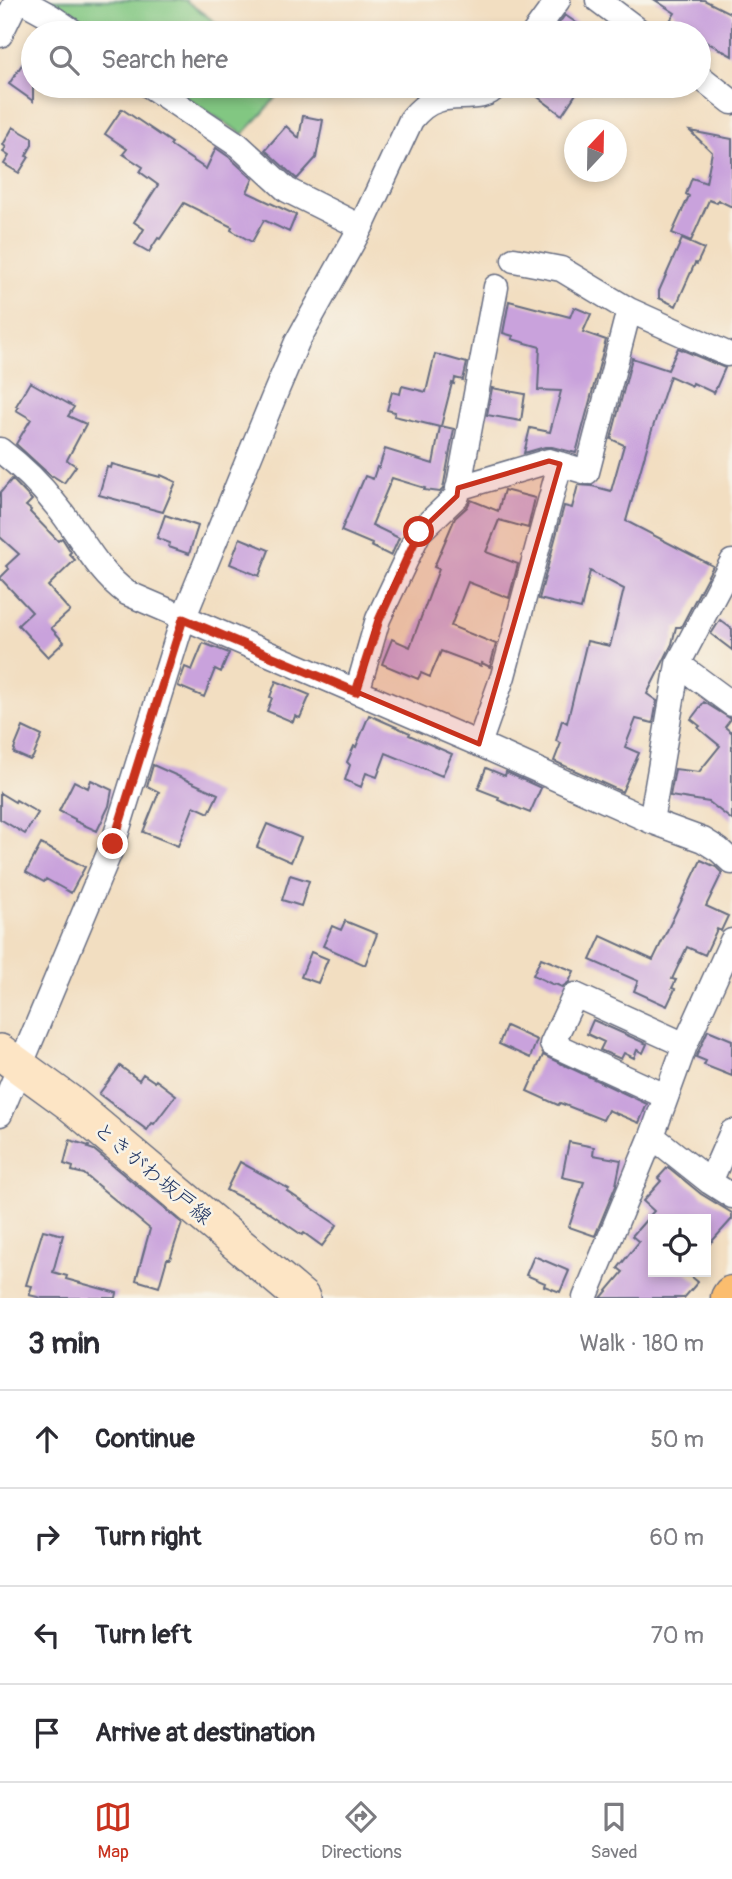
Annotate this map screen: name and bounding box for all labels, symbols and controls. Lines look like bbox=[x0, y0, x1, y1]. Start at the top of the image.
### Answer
search box bbox=[21, 21, 711, 98]
icon: search bbox=[45, 41, 83, 79]
text: Search here bbox=[101, 44, 228, 76]
north arrow bbox=[564, 119, 627, 182]
route start bbox=[403, 516, 434, 547]
route end bbox=[97, 828, 128, 859]
street label: ときがわ坂戸線 bbox=[88, 1116, 218, 1231]
map controls bbox=[648, 1214, 711, 1277]
button: locate bbox=[648, 1214, 711, 1277]
text: 3 min bbox=[28, 1325, 100, 1362]
text: Walk · 180 m bbox=[579, 1329, 704, 1358]
icon: ahead bbox=[28, 1420, 66, 1458]
text: Continue bbox=[95, 1423, 195, 1455]
text: 50 m bbox=[650, 1425, 704, 1454]
icon: right bbox=[28, 1518, 66, 1556]
text: Turn right bbox=[95, 1521, 201, 1553]
text: 60 m bbox=[649, 1523, 704, 1552]
icon: left bbox=[28, 1616, 66, 1654]
text: Turn left bbox=[95, 1619, 191, 1651]
text: 70 m bbox=[651, 1621, 704, 1650]
icon: arrive bbox=[28, 1714, 66, 1752]
text: Arrive at destination bbox=[95, 1717, 315, 1749]
tab: Map bbox=[94, 1798, 132, 1864]
tab: Directions bbox=[321, 1798, 402, 1864]
tab: Saved bbox=[590, 1798, 638, 1864]

